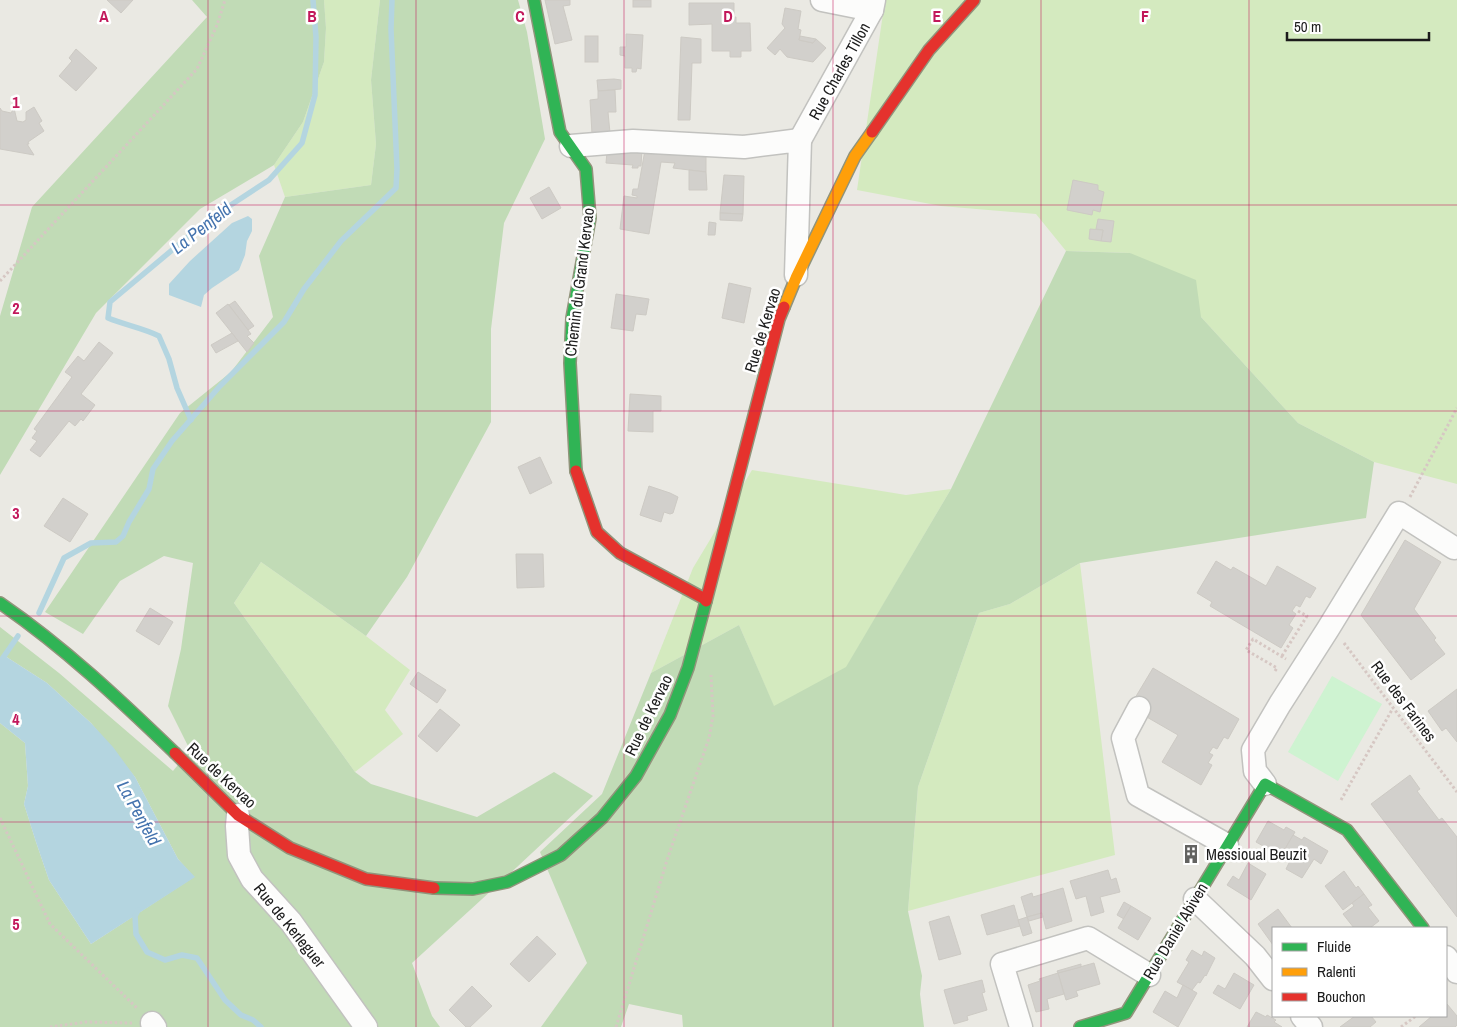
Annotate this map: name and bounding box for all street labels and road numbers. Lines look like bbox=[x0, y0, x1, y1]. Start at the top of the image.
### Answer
street label: Rue Charles Tillon bbox=[803, 18, 875, 124]
street label: Chemin du Grand Kervao bbox=[559, 206, 599, 358]
street label: Rue de Kervao bbox=[739, 285, 785, 375]
street label: Rue des Farines bbox=[1366, 656, 1442, 746]
street label: Rue de Kervao bbox=[619, 671, 677, 759]
street label: Rue de Kervao bbox=[182, 737, 262, 813]
street label: Rue de Kerleguer bbox=[249, 878, 331, 972]
street label: Rue Daniel Abiven bbox=[1137, 878, 1213, 984]

